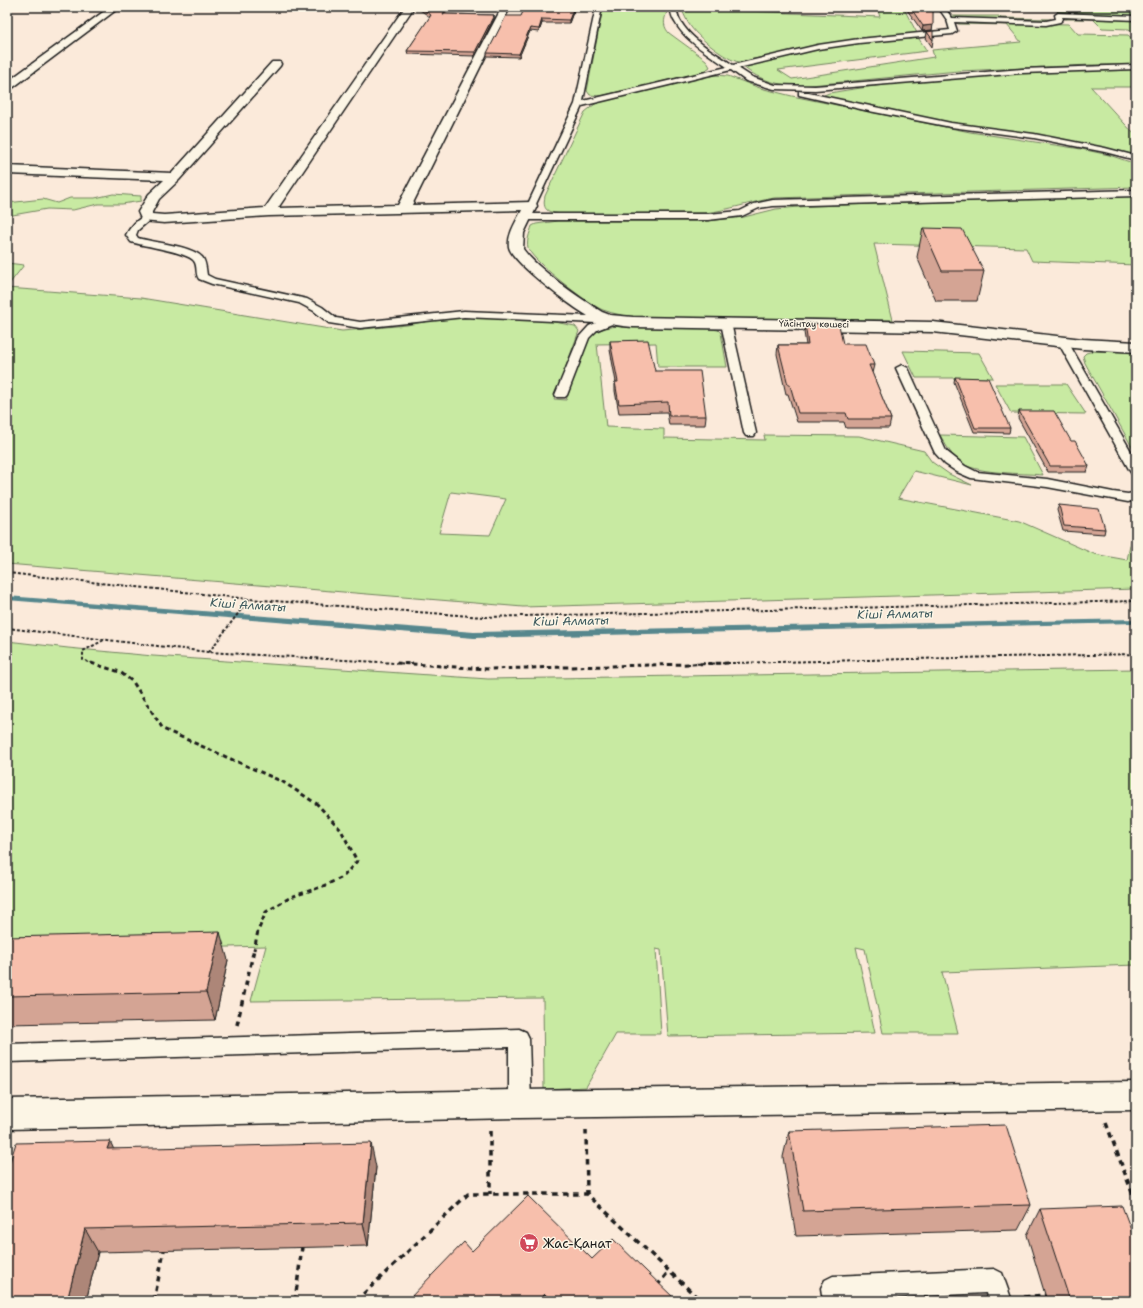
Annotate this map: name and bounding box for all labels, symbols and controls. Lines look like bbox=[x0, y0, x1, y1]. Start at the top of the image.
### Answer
street label: Үйсінтау көшесі bbox=[779, 317, 849, 331]
water label: Кіші Алматы bbox=[210, 594, 287, 616]
water label: Кіші Алматы bbox=[857, 605, 933, 623]
water label: Кіші Алматы bbox=[533, 612, 609, 630]
supermarket icon: Жас-Қанат bbox=[518, 1232, 540, 1254]
place label: Жас-Қанат bbox=[543, 1235, 612, 1252]

